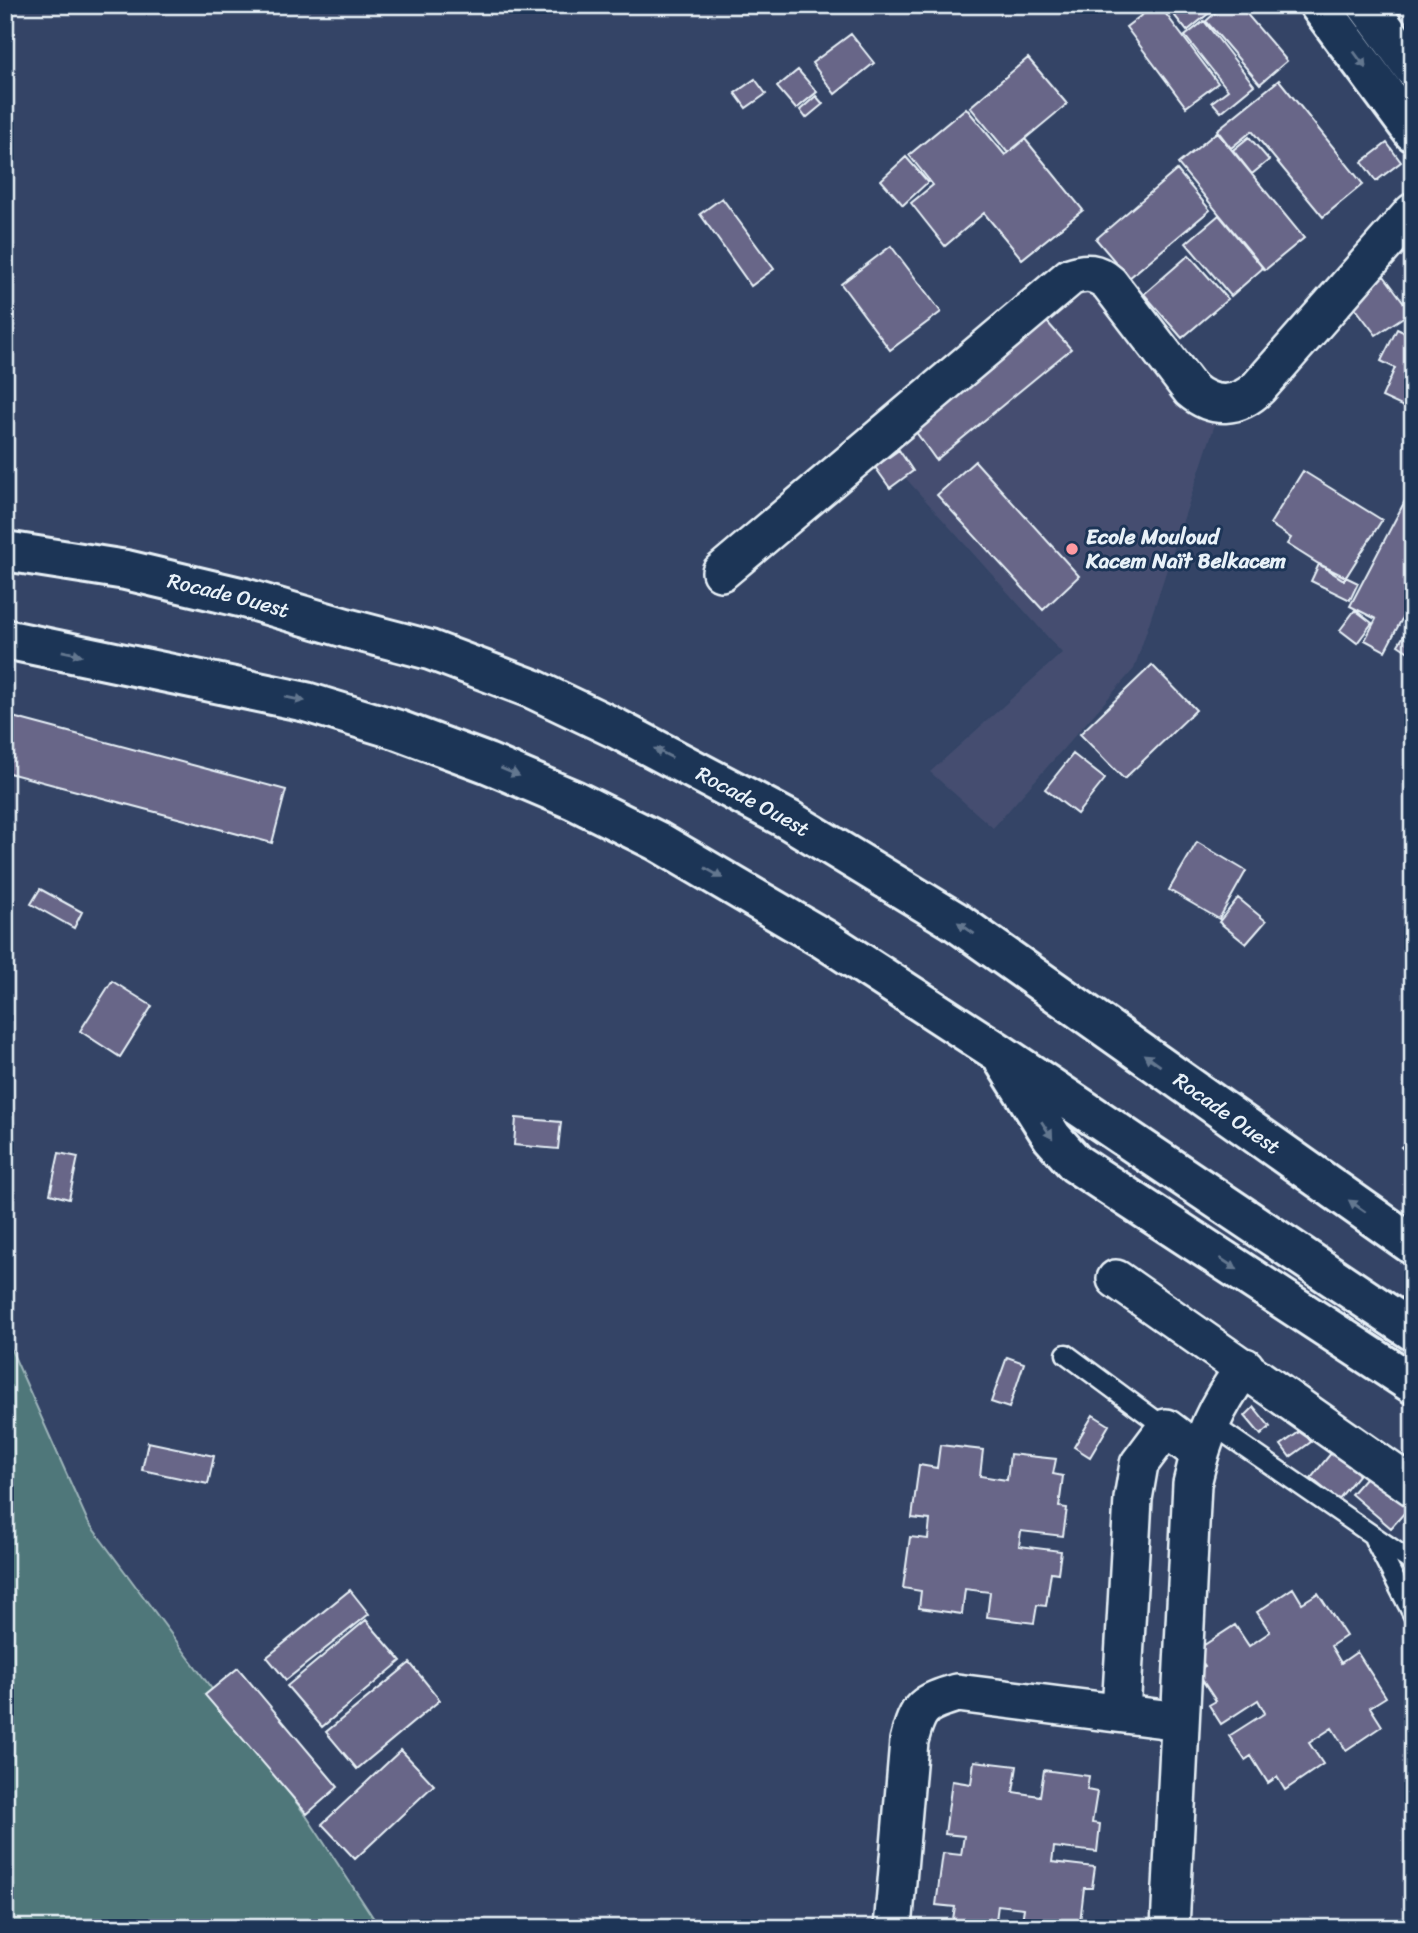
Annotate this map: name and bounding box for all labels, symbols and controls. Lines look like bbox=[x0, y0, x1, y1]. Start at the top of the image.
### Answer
one-way arrow bbox=[1353, 50, 1367, 69]
place label: Ecole Mouloud Kacem Naït Belkacem bbox=[1085, 518, 1287, 580]
marker: Ecole Mouloud Kacem Naït Belkacem bbox=[1064, 541, 1080, 557]
street label: Rocade Ouest bbox=[164, 561, 294, 629]
one-way arrow bbox=[61, 648, 83, 659]
one-way arrow bbox=[284, 694, 306, 705]
one-way arrow bbox=[654, 747, 673, 759]
street label: Rocade Ouest bbox=[689, 755, 817, 847]
one-way arrow bbox=[500, 767, 521, 778]
one-way arrow bbox=[704, 867, 723, 879]
one-way arrow bbox=[957, 922, 975, 936]
one-way arrow bbox=[1143, 1053, 1161, 1067]
street label: Rocade Ouest bbox=[1165, 1062, 1289, 1165]
one-way arrow bbox=[1041, 1120, 1054, 1140]
one-way arrow bbox=[1348, 1199, 1366, 1213]
one-way arrow bbox=[1219, 1258, 1239, 1271]

